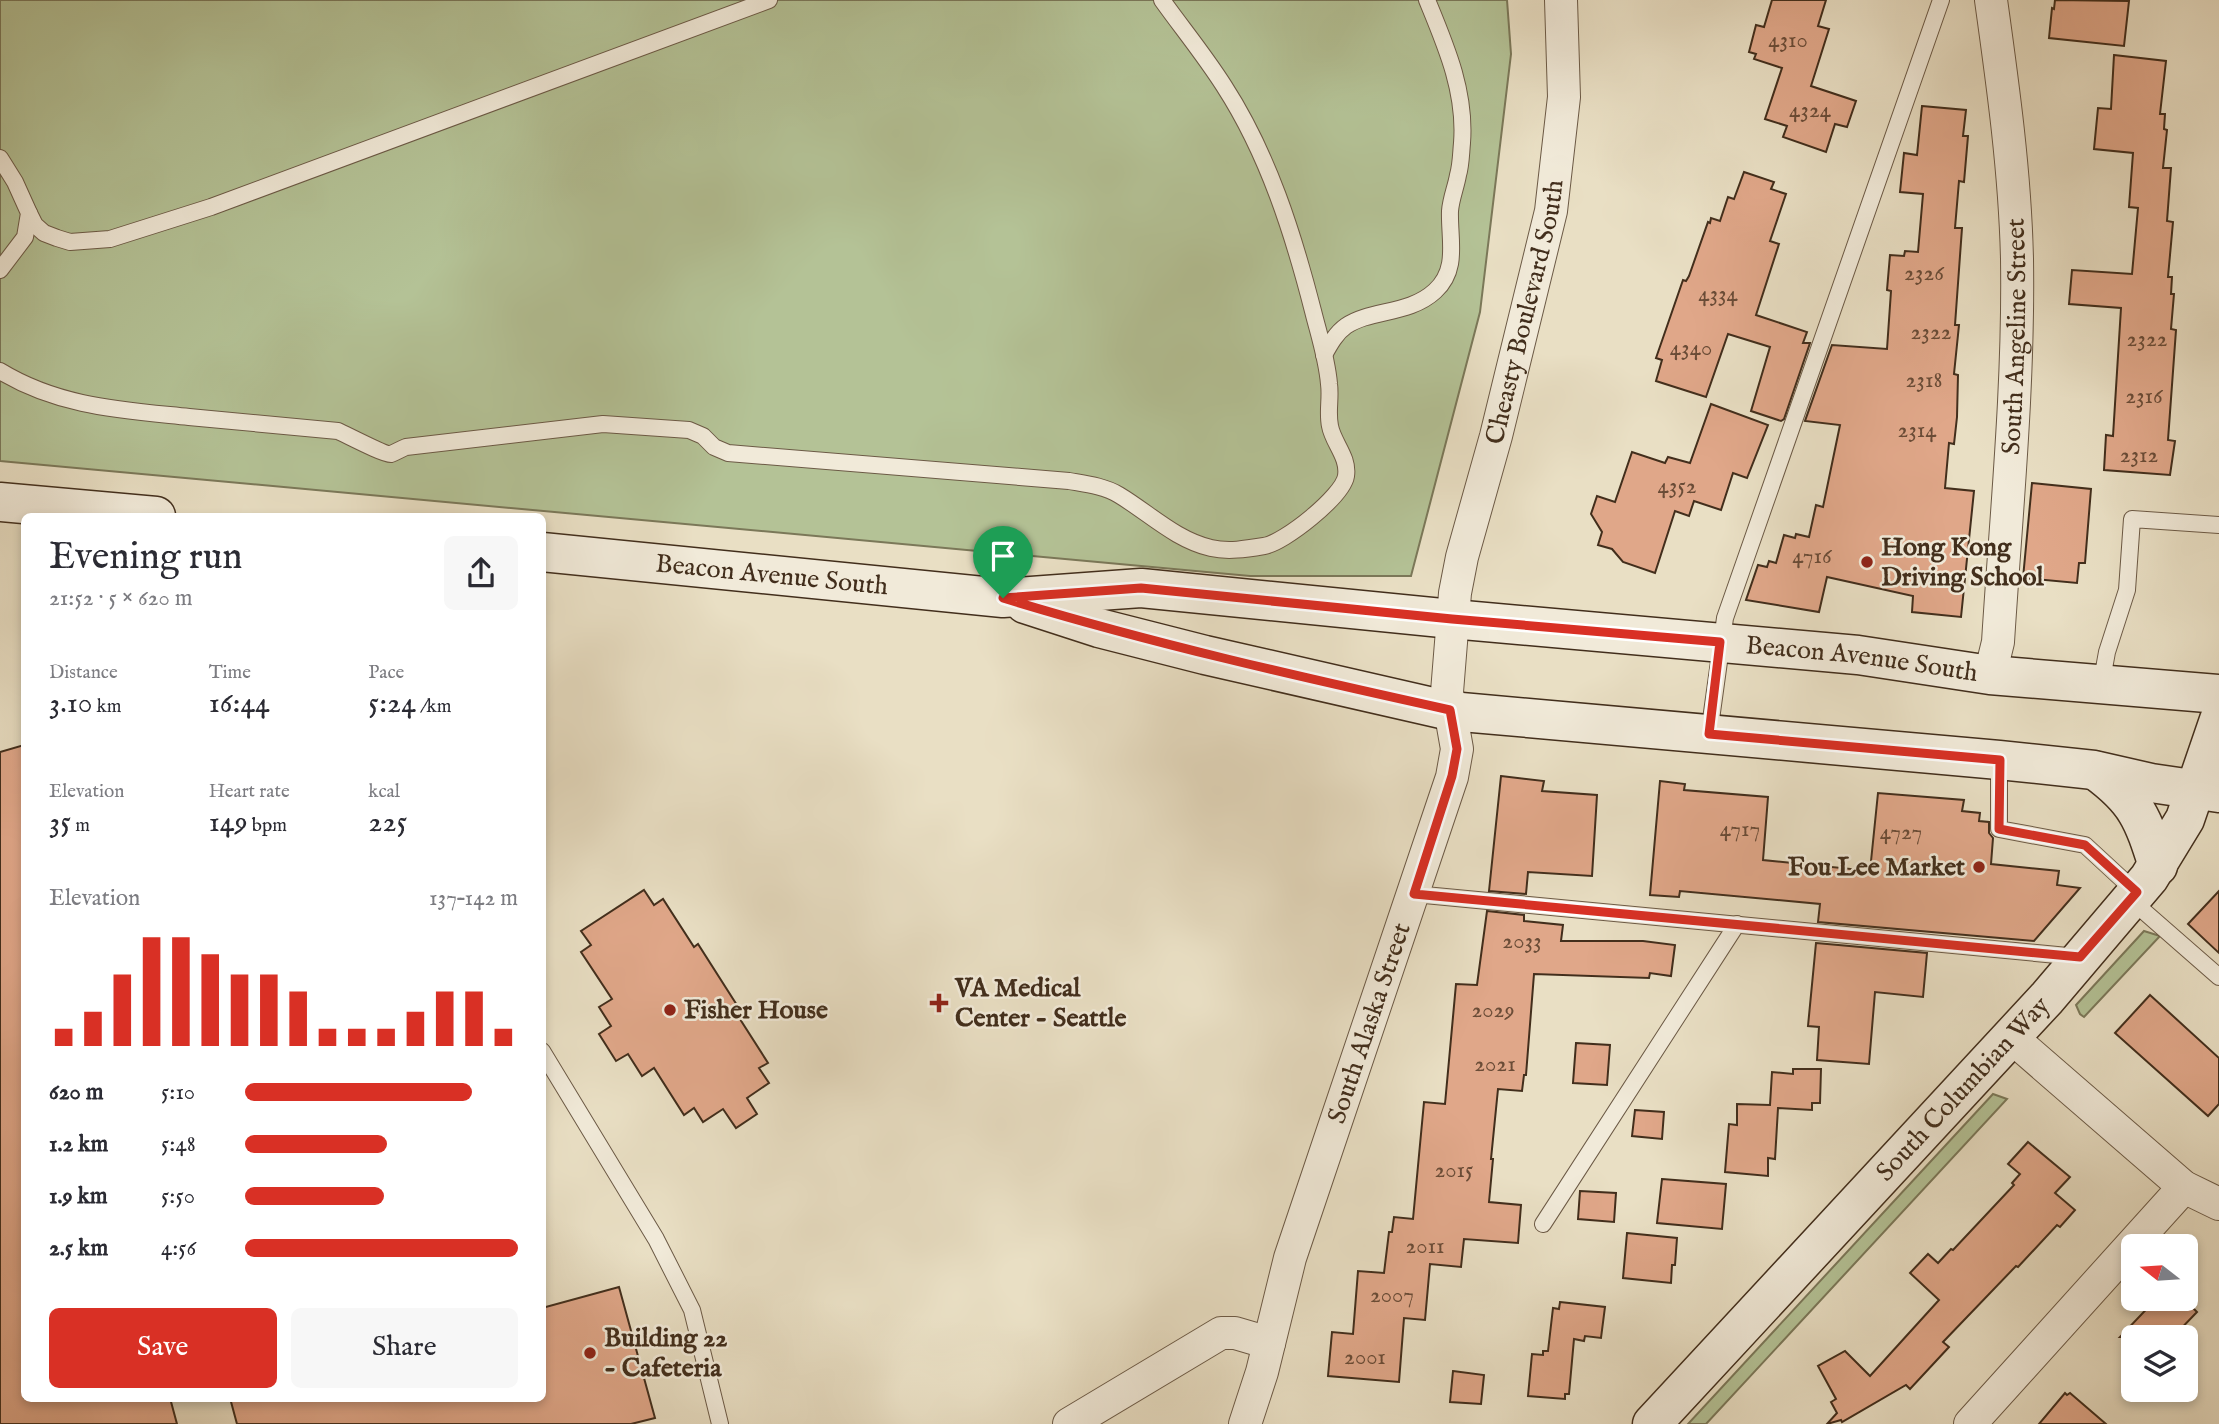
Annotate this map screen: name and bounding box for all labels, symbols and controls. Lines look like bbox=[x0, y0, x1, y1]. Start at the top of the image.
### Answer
house number: 4310 bbox=[1768, 26, 1808, 55]
house number: 4324 bbox=[1789, 96, 1832, 125]
street label: Cheasty Boulevard South bbox=[1478, 178, 1571, 448]
street label: South Angeline Street bbox=[1995, 217, 2034, 456]
house number: 2326 bbox=[1904, 259, 1945, 288]
house number: 4334 bbox=[1698, 280, 1739, 309]
house number: 2322 bbox=[1911, 318, 1951, 347]
house number: 2322 bbox=[2127, 325, 2167, 354]
house number: 4340 bbox=[1670, 334, 1712, 363]
house number: 2318 bbox=[1906, 366, 1942, 395]
house number: 2316 bbox=[2125, 382, 2164, 411]
house number: 2314 bbox=[1897, 416, 1937, 445]
house number: 2312 bbox=[2120, 441, 2158, 470]
house number: 4352 bbox=[1658, 472, 1696, 501]
pin bbox=[973, 526, 1033, 598]
place label: Hong Kong Driving School bbox=[1881, 531, 2045, 594]
text: Evening run bbox=[49, 534, 243, 582]
button: share bbox=[444, 536, 518, 610]
icon: arrive bbox=[984, 537, 1022, 575]
house number: 4716 bbox=[1792, 542, 1833, 571]
street label: Beacon Avenue South bbox=[654, 547, 890, 603]
marker: Hong Kong Driving School bbox=[1859, 554, 1875, 570]
text: 21:52 · 5 × 620 m bbox=[49, 584, 193, 613]
street label: Beacon Avenue South bbox=[1744, 629, 1980, 689]
text: Distance bbox=[49, 661, 118, 685]
text: Time bbox=[209, 661, 251, 685]
text: Pace bbox=[368, 661, 404, 685]
text: 3.10 bbox=[49, 685, 92, 723]
text: 16:44 bbox=[209, 685, 270, 723]
text: 5:24 bbox=[368, 685, 416, 723]
text: km bbox=[92, 695, 121, 719]
text: /km bbox=[416, 695, 451, 719]
text: Elevation bbox=[49, 780, 124, 804]
text: Heart rate bbox=[209, 780, 290, 804]
text: kcal bbox=[368, 780, 400, 804]
text: 35 bbox=[49, 804, 71, 842]
text: 149 bbox=[209, 804, 248, 842]
text: 225 bbox=[368, 804, 407, 842]
text: m bbox=[71, 814, 90, 838]
text: bpm bbox=[248, 814, 287, 838]
house number: 4717 bbox=[1720, 815, 1760, 844]
house number: 4727 bbox=[1880, 818, 1922, 847]
place label: Fou Lee Market bbox=[1788, 851, 1965, 884]
marker: Fou Lee Market bbox=[1971, 859, 1987, 875]
text: Elevation bbox=[49, 884, 140, 913]
text: 137–142 m bbox=[429, 884, 518, 913]
street label: South Alaska Street bbox=[1320, 918, 1418, 1128]
house number: 2033 bbox=[1502, 927, 1542, 956]
place label: VA Medical Center - Seattle bbox=[954, 972, 1126, 1035]
street label: South Columbian Way bbox=[1869, 989, 2057, 1188]
marker: VA Medical Center - Seattle bbox=[929, 993, 949, 1013]
place label: Fisher House bbox=[684, 994, 828, 1027]
house number: 2029 bbox=[1472, 996, 1514, 1025]
marker: Fisher House bbox=[662, 1002, 678, 1018]
house number: 2021 bbox=[1474, 1050, 1516, 1079]
text: 620 m bbox=[49, 1078, 104, 1107]
text: 5:10 bbox=[161, 1078, 195, 1107]
text: 1.2 km bbox=[49, 1130, 108, 1159]
text: 5:48 bbox=[161, 1130, 196, 1159]
house number: 2015 bbox=[1435, 1156, 1473, 1185]
text: 1.9 km bbox=[49, 1182, 108, 1211]
text: 5:50 bbox=[161, 1182, 195, 1211]
house number: 2011 bbox=[1405, 1232, 1445, 1261]
text: 2.5 km bbox=[49, 1234, 108, 1263]
text: 4:56 bbox=[161, 1234, 196, 1263]
north arrow bbox=[2121, 1234, 2198, 1311]
map controls bbox=[2121, 1234, 2198, 1402]
house number: 2007 bbox=[1370, 1281, 1414, 1310]
button: Save bbox=[49, 1308, 277, 1388]
button: Share bbox=[291, 1308, 518, 1388]
place label: Building 22 - Cafeteria bbox=[604, 1322, 728, 1385]
button: layers bbox=[2121, 1325, 2198, 1402]
house number: 2001 bbox=[1344, 1343, 1386, 1372]
marker: Building 22 - Cafeteria bbox=[582, 1345, 598, 1361]

